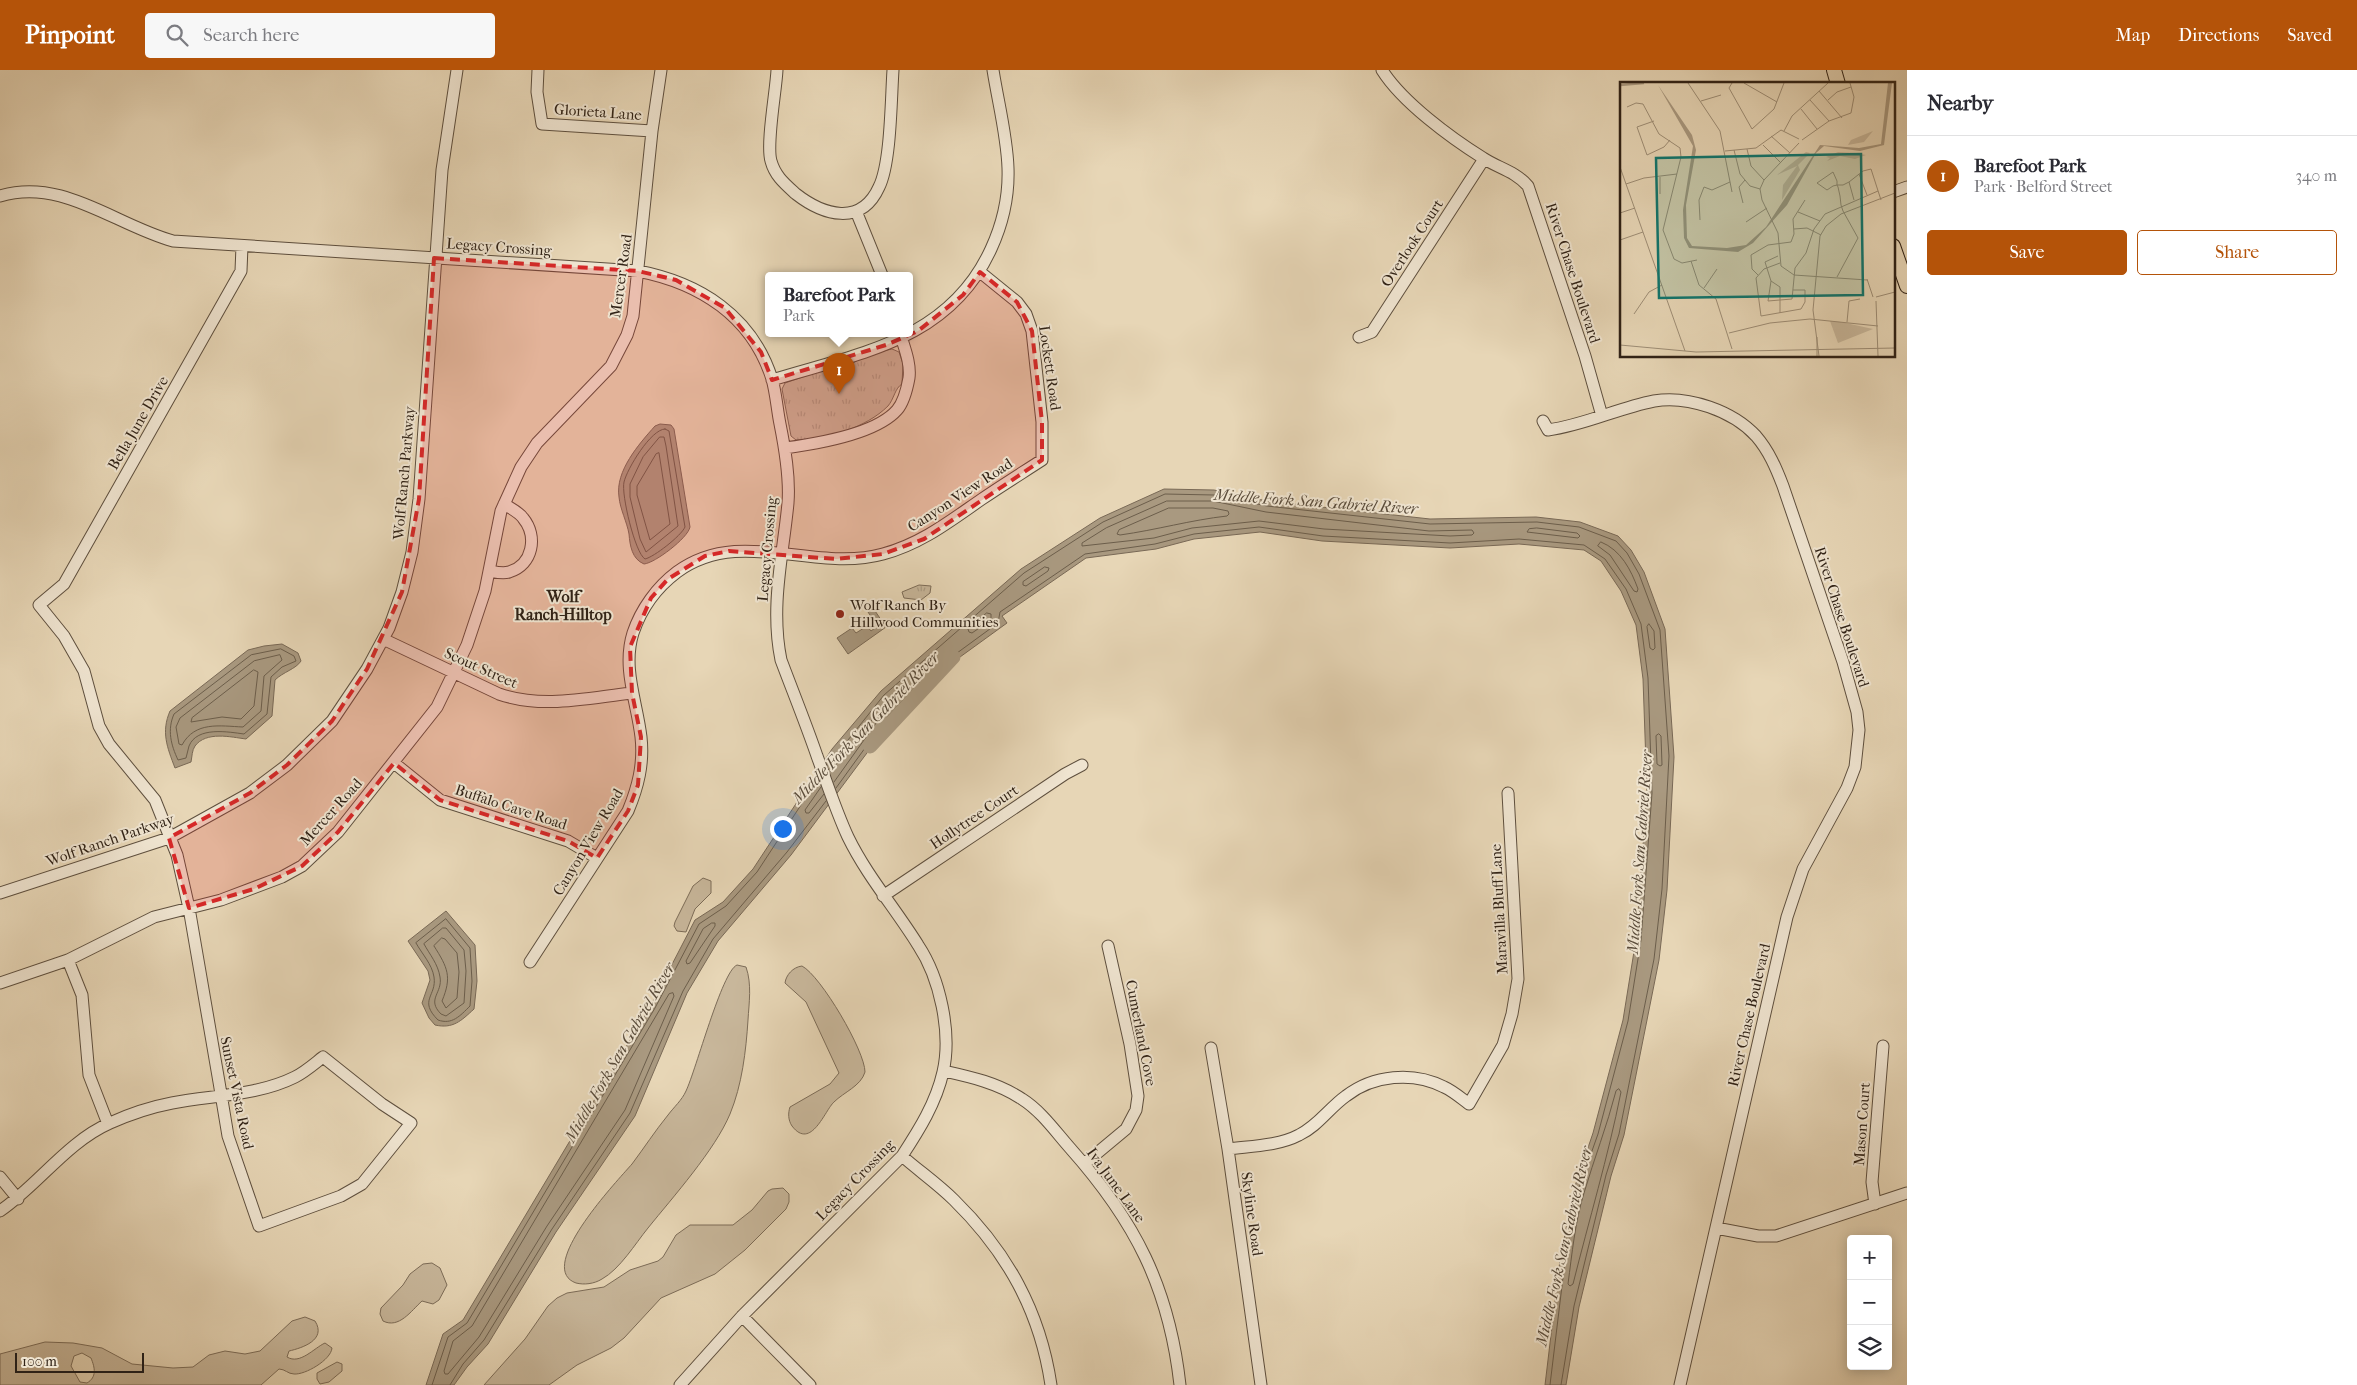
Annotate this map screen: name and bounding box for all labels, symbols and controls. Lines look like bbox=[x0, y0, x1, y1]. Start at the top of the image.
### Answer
search box bbox=[145, 13, 495, 58]
text: Pinpoint bbox=[25, 21, 115, 49]
icon: search bbox=[163, 21, 191, 49]
text: Search here bbox=[203, 24, 299, 46]
text: Map bbox=[2116, 25, 2150, 46]
text: Directions bbox=[2178, 25, 2259, 46]
text: Saved bbox=[2287, 25, 2332, 46]
inset map bbox=[1620, 82, 1894, 358]
text: Nearby bbox=[1927, 91, 1993, 115]
street label: Glorieta Lane bbox=[554, 100, 643, 124]
text: Barefoot Park bbox=[1974, 155, 2086, 177]
text: 1 bbox=[1940, 166, 1946, 185]
text: 340 m bbox=[2295, 166, 2337, 185]
text: Park · Belford Street bbox=[1974, 177, 2113, 196]
street label: Overlook Court bbox=[1377, 195, 1447, 290]
street label: River Chase Boulevard bbox=[1542, 201, 1604, 346]
button: Save bbox=[1927, 230, 2127, 275]
button: Share bbox=[2137, 230, 2337, 275]
street label: Mercer Road bbox=[606, 232, 636, 319]
street label: Legacy Crossing bbox=[446, 234, 553, 260]
popup bbox=[765, 272, 913, 337]
text: Barefoot Park bbox=[783, 284, 895, 306]
text: Park bbox=[783, 306, 815, 325]
street label: Lockett Road bbox=[1035, 324, 1065, 412]
pin: 1 bbox=[823, 353, 855, 394]
street label: Bella June Drive bbox=[104, 372, 172, 473]
street label: Wolf Ranch Parkway bbox=[389, 405, 419, 541]
street label: Canyon View Road bbox=[904, 454, 1017, 536]
water label: Middle Fork San Gabriel River bbox=[1212, 485, 1420, 518]
street label: Legacy Crossing bbox=[753, 495, 781, 602]
street label: River Chase Boulevard bbox=[1811, 545, 1873, 690]
district label: Wolf Ranch-Hilltop bbox=[514, 587, 612, 625]
place label: Wolf Ranch By Hillwood Communities bbox=[849, 596, 999, 631]
marker: Wolf Ranch By Hillwood Communities bbox=[834, 608, 846, 620]
street label: Scout Street bbox=[442, 644, 521, 692]
water label: Middle Fork San Gabriel River bbox=[787, 646, 944, 808]
water label: Middle Fork San Gabriel River bbox=[1623, 748, 1656, 956]
street label: Mercer Road bbox=[296, 774, 366, 849]
street label: Buffalo Cave Road bbox=[453, 780, 570, 834]
street label: Hollytree Court bbox=[926, 780, 1022, 853]
street label: Canyon View Road bbox=[549, 785, 627, 899]
street label: Wolf Ranch Parkway bbox=[43, 809, 177, 871]
your location bbox=[770, 816, 796, 842]
street label: Maravilla Bluff Lane bbox=[1487, 843, 1511, 975]
street label: River Chase Boulevard bbox=[1724, 941, 1774, 1088]
water label: Middle Fork San Gabriel River bbox=[560, 957, 680, 1146]
street label: Cumerland Cove bbox=[1122, 978, 1160, 1088]
street label: Sunset Vista Road bbox=[216, 1035, 258, 1152]
street label: Mason Court bbox=[1850, 1081, 1874, 1166]
street label: Legacy Crossing bbox=[812, 1135, 899, 1224]
water label: Middle Fork San Gabriel River bbox=[1531, 1143, 1596, 1349]
street label: Iva June Lane bbox=[1083, 1144, 1150, 1226]
street label: Skyline Road bbox=[1237, 1171, 1267, 1258]
map controls bbox=[1847, 1235, 1892, 1370]
button: + bbox=[1847, 1235, 1892, 1280]
button: − bbox=[1847, 1280, 1892, 1325]
button: layers bbox=[1847, 1325, 1892, 1370]
scale bar bbox=[15, 1350, 144, 1373]
text: 100 m bbox=[22, 1353, 57, 1370]

